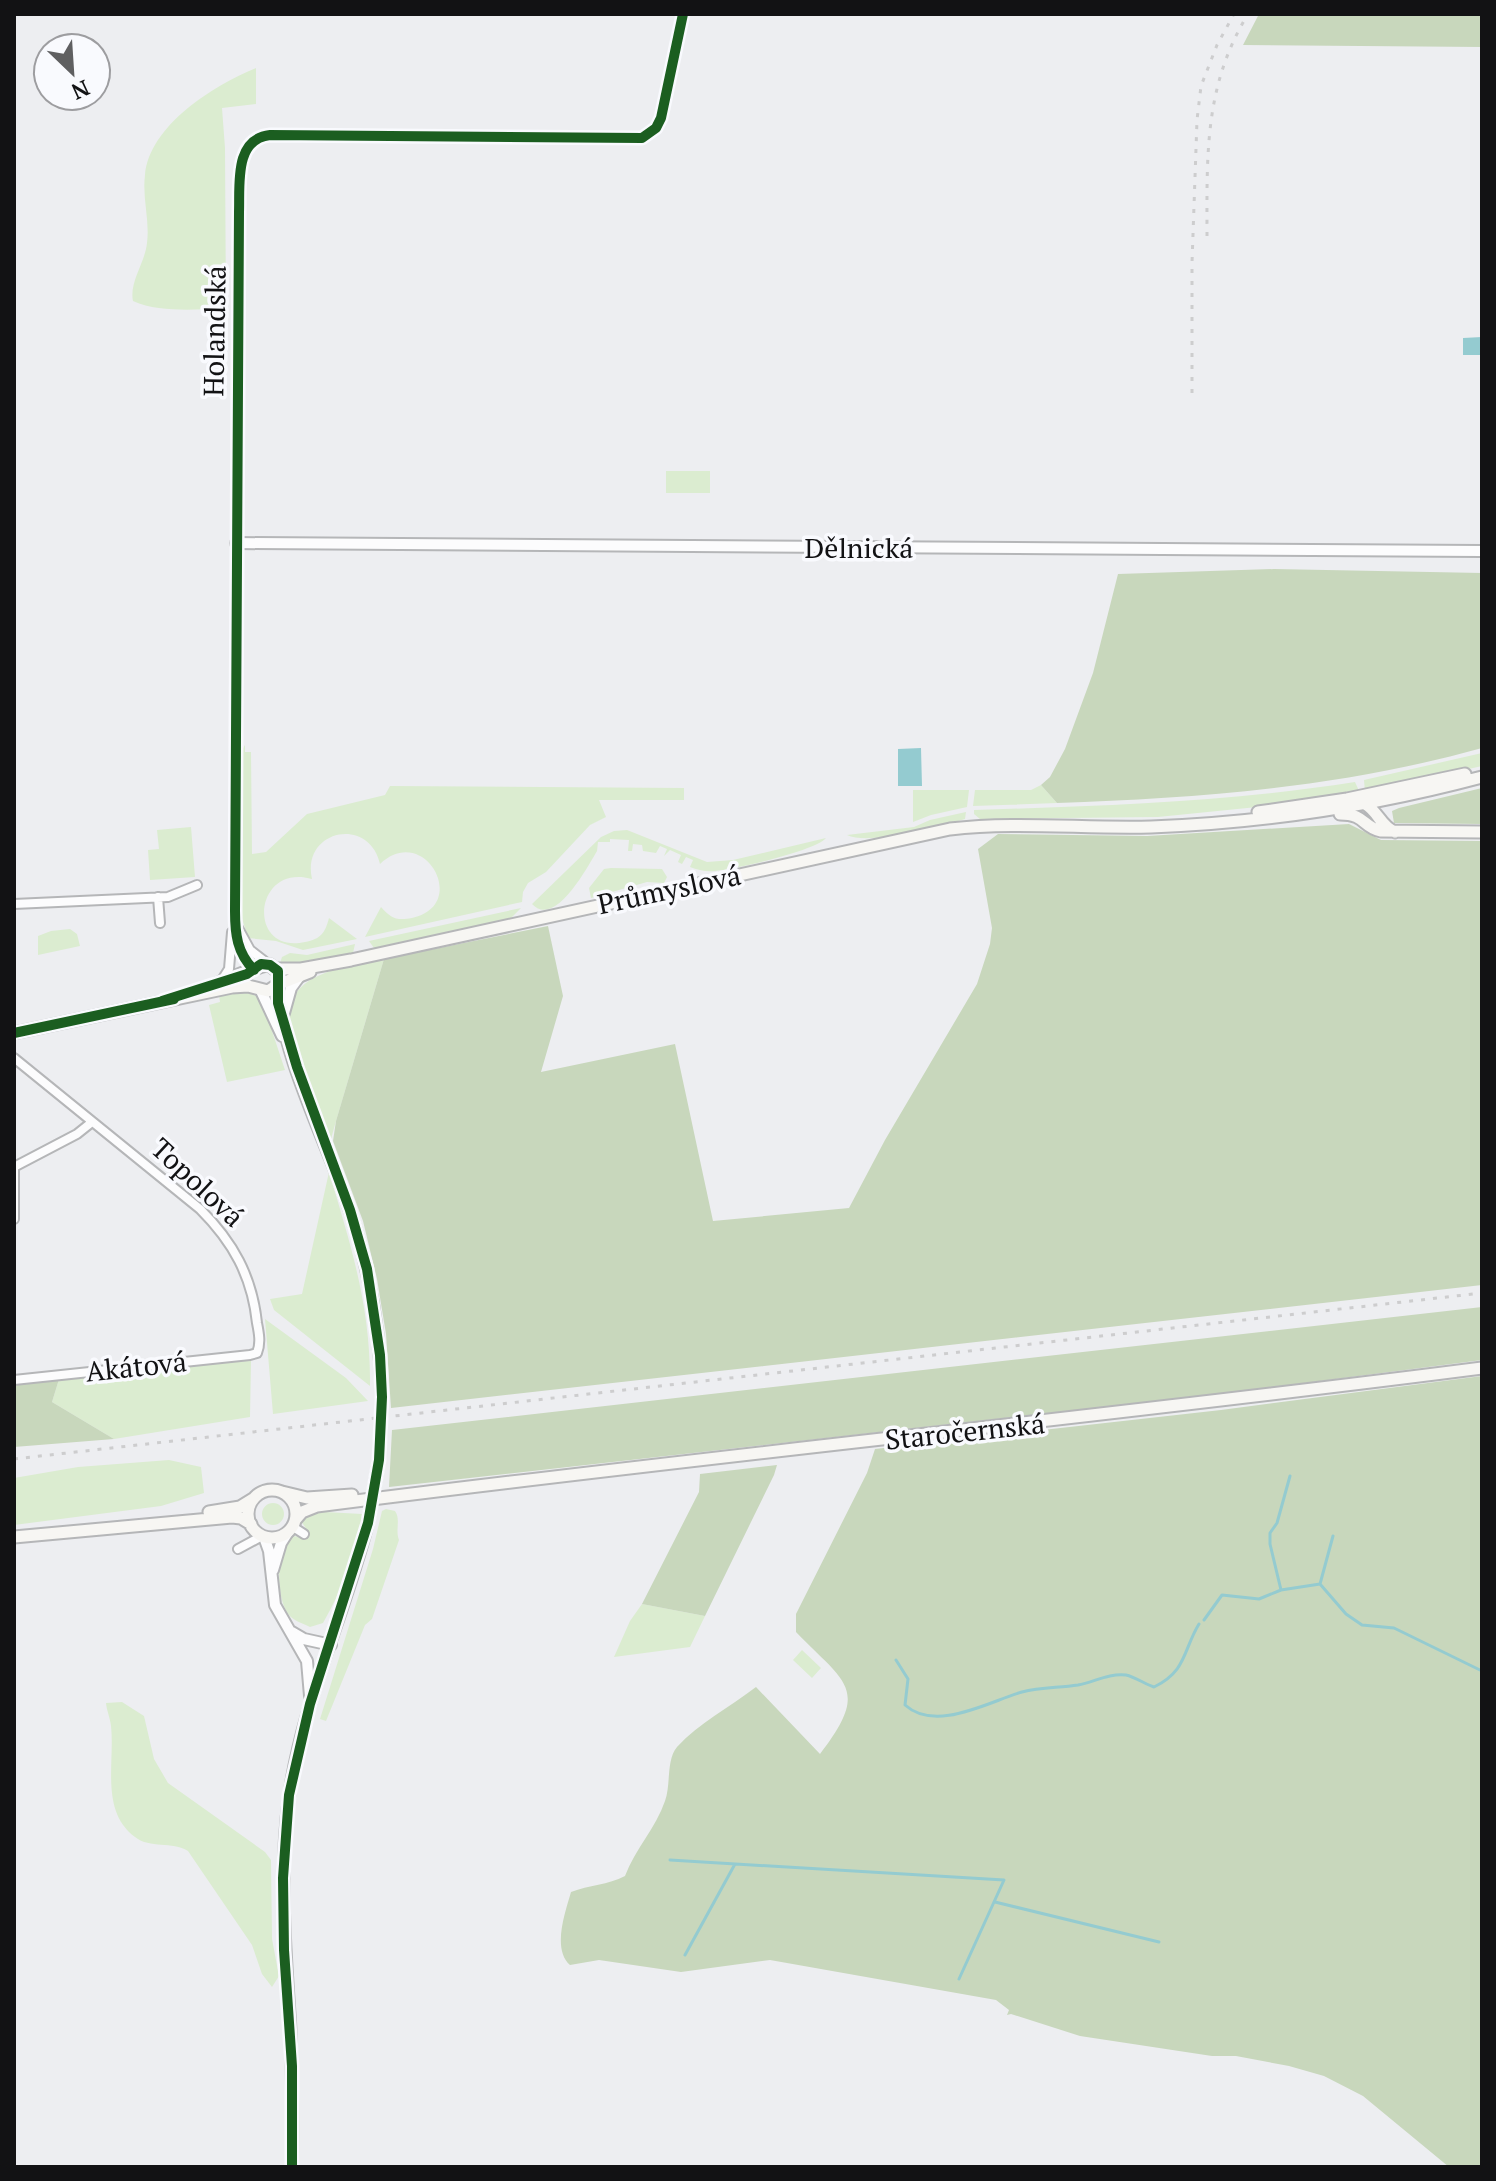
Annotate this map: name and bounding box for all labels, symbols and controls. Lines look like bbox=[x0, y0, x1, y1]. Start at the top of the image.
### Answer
north arrow bbox=[32, 32, 112, 112]
text: N bbox=[67, 74, 94, 107]
street label: Holandská bbox=[194, 265, 234, 397]
street label: Dělnická bbox=[804, 529, 914, 566]
street label: Průmyslová bbox=[594, 856, 744, 922]
street label: Topolová bbox=[144, 1130, 252, 1234]
street label: Akátová bbox=[84, 1342, 188, 1390]
street label: Staročernská bbox=[883, 1404, 1047, 1458]

